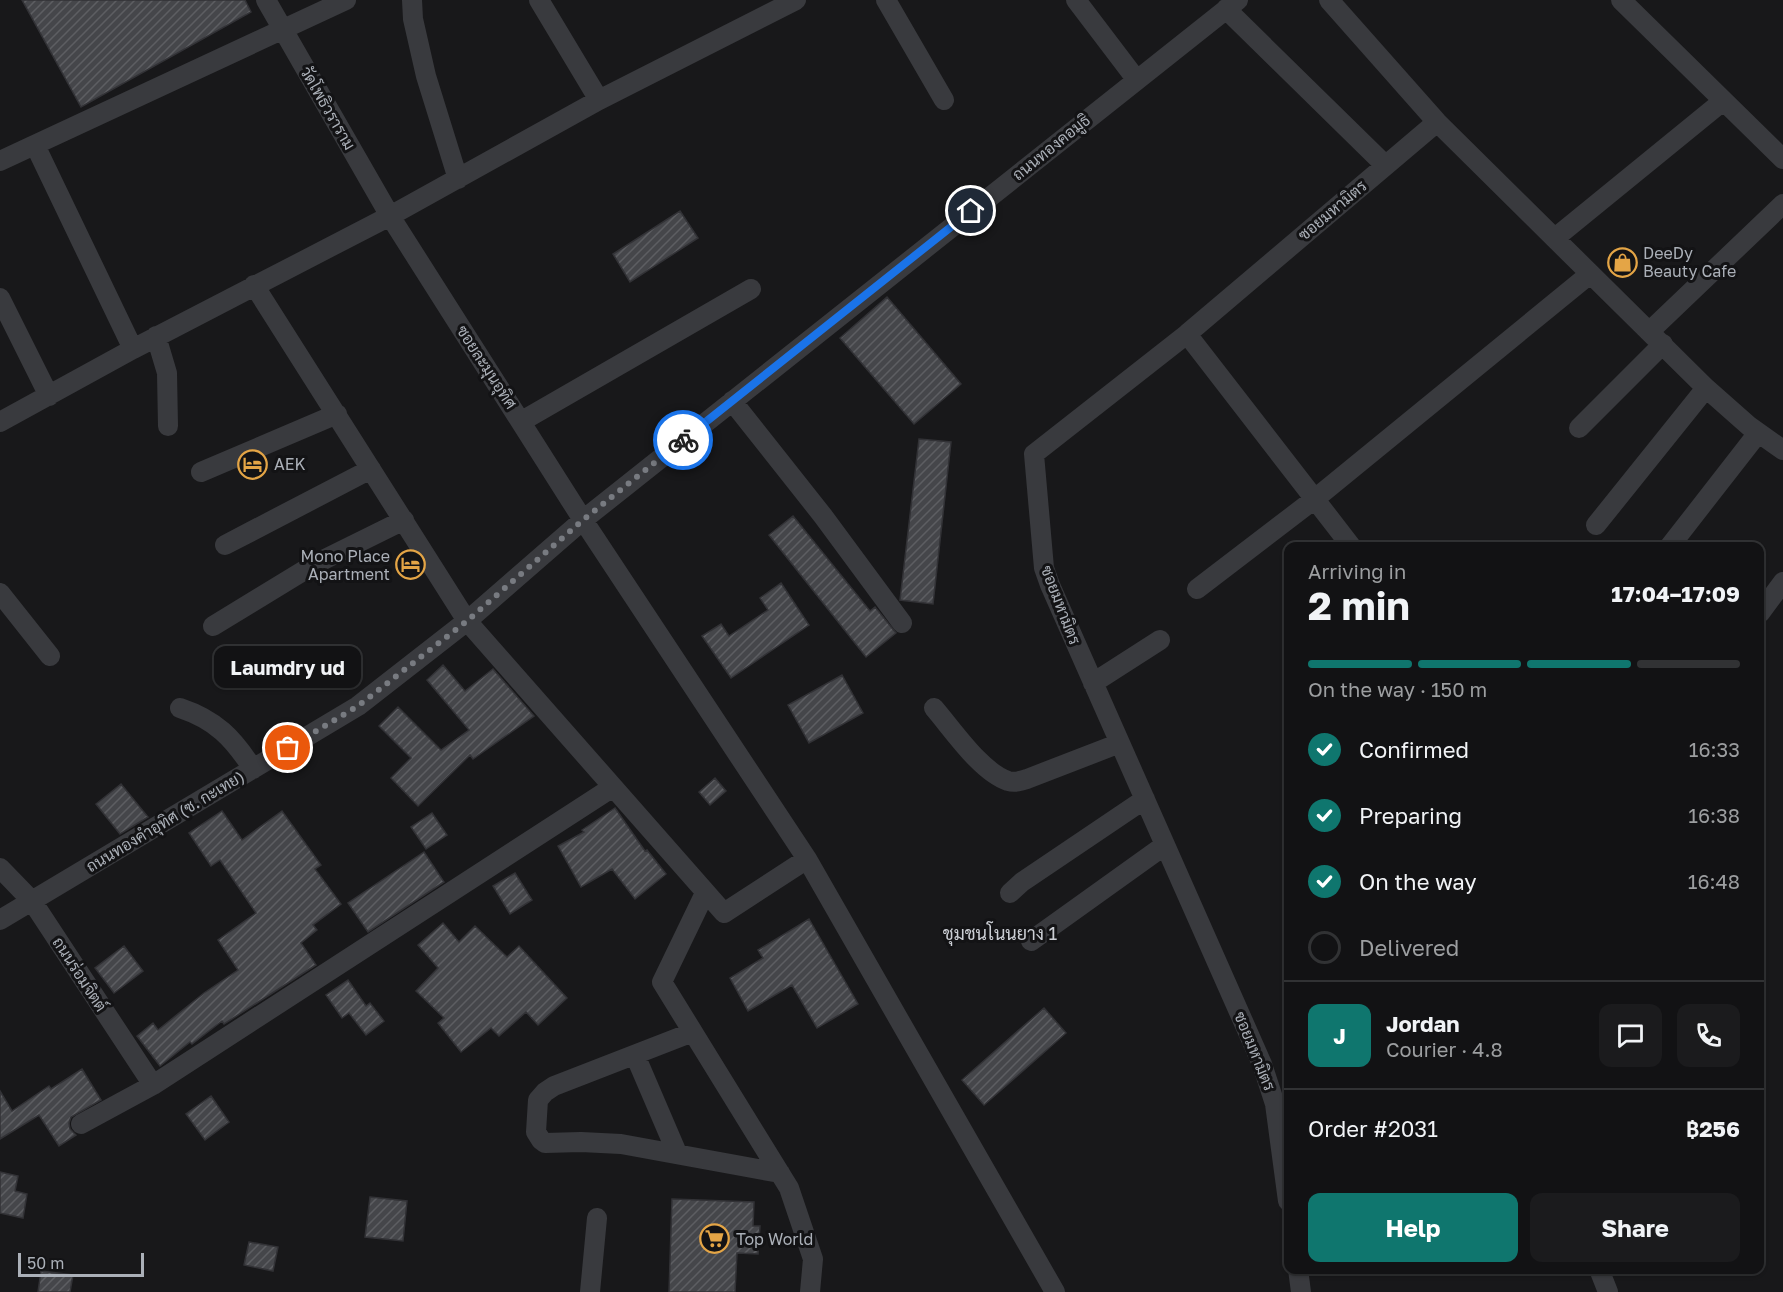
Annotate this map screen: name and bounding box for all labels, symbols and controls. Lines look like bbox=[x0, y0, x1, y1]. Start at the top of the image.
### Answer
street label: วัดโพธิวราราม bbox=[296, 62, 361, 153]
street label: ถนนทองคอมูธิ bbox=[1008, 109, 1095, 186]
street label: ซอยมหามิตร bbox=[1294, 175, 1371, 244]
pin bbox=[945, 185, 996, 236]
icon: home bbox=[954, 194, 987, 227]
place label: DeeDy Beauty Cafe bbox=[1643, 243, 1736, 281]
shop icon: DeeDy Beauty Cafe bbox=[1606, 246, 1638, 278]
street label: ซอยละมุนอุทิศ bbox=[451, 321, 521, 414]
courier bbox=[653, 410, 713, 470]
icon: bike bbox=[667, 424, 700, 457]
hotel icon: AEK bbox=[237, 448, 269, 480]
place label: AEK bbox=[274, 454, 306, 474]
place label: Mono Place Apartment bbox=[301, 546, 390, 584]
hotel icon: Mono Place Apartment bbox=[395, 549, 427, 581]
text: Arriving in bbox=[1308, 559, 1406, 583]
street label: ซอยมหามิตร bbox=[1037, 562, 1085, 648]
text: 17:04–17:09 bbox=[1611, 580, 1740, 607]
text: 2 min bbox=[1308, 582, 1410, 629]
callout: Laumdry ud bbox=[214, 646, 362, 688]
text: Laumdry ud bbox=[230, 655, 345, 679]
text: On the way · 150 m bbox=[1308, 677, 1487, 701]
pin bbox=[262, 722, 313, 773]
icon: bag bbox=[271, 731, 304, 764]
icon: check bbox=[1308, 733, 1341, 766]
text: Confirmed bbox=[1359, 736, 1469, 763]
text: 16:33 bbox=[1689, 737, 1740, 761]
street label: ถนนทองคำอุทิศ (ซ. กะเทย) bbox=[82, 766, 249, 878]
icon: check bbox=[1308, 799, 1341, 832]
text: Preparing bbox=[1359, 802, 1462, 829]
text: 16:38 bbox=[1688, 803, 1740, 827]
icon: check bbox=[1308, 865, 1341, 898]
text: On the way bbox=[1359, 868, 1477, 895]
text: 16:48 bbox=[1688, 869, 1740, 893]
district label: ชุมชนโนนยาง 1 bbox=[943, 921, 1058, 946]
street label: ถนนร่อมจิตต์ bbox=[48, 932, 113, 1015]
text: Delivered bbox=[1359, 934, 1459, 961]
button: chat bbox=[1599, 1004, 1662, 1067]
button: phone bbox=[1677, 1004, 1740, 1067]
street label: ซอยมหามิตร bbox=[1230, 1009, 1280, 1094]
text: Jordan bbox=[1386, 1010, 1460, 1037]
text: J bbox=[1333, 1022, 1346, 1049]
text: Courier · 4.8 bbox=[1386, 1037, 1503, 1061]
text: Order #2031 bbox=[1308, 1115, 1438, 1142]
text: ฿256 bbox=[1686, 1115, 1740, 1142]
button: Help bbox=[1308, 1193, 1518, 1262]
button: Share bbox=[1530, 1193, 1740, 1262]
supermarket icon: Top World bbox=[699, 1223, 731, 1255]
place label: Top World bbox=[736, 1229, 813, 1249]
scale bar bbox=[18, 1250, 144, 1278]
text: 50 m bbox=[27, 1253, 64, 1273]

